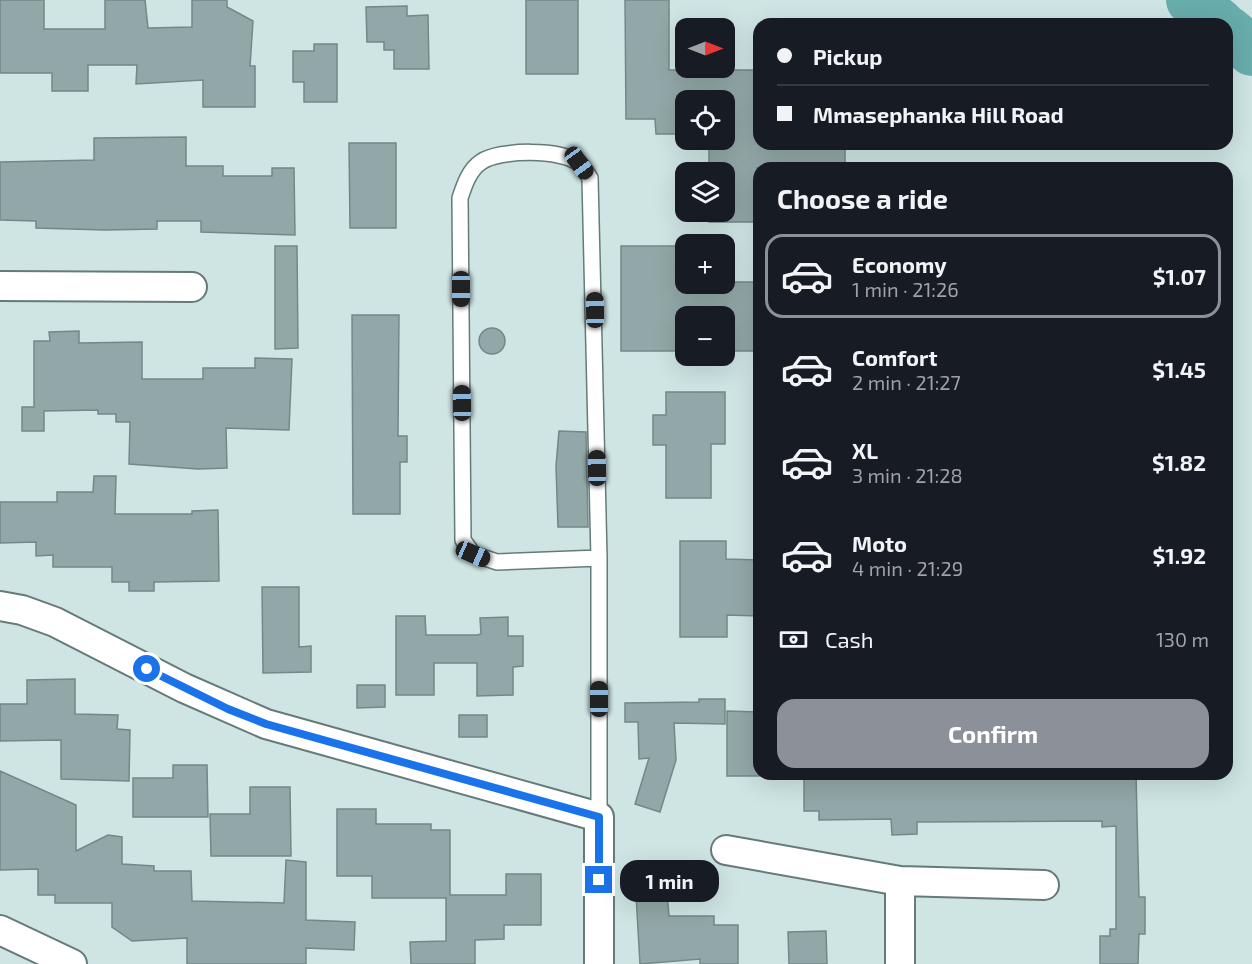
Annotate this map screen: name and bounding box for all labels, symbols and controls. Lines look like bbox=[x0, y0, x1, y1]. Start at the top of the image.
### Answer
north arrow bbox=[675, 18, 735, 78]
map controls bbox=[675, 18, 735, 366]
text: Pickup bbox=[813, 43, 882, 69]
button: locate bbox=[675, 90, 735, 150]
text: Mmasephanka Hill Road bbox=[813, 101, 1064, 127]
car bbox=[561, 143, 597, 183]
button: layers bbox=[675, 162, 735, 222]
text: Choose a ride bbox=[777, 182, 948, 214]
button: + bbox=[675, 234, 735, 294]
icon: car bbox=[780, 249, 834, 303]
text: Economy bbox=[852, 251, 947, 277]
text: $1.07 bbox=[1153, 263, 1206, 289]
car bbox=[452, 271, 470, 307]
text: 1 min · 21:26 bbox=[852, 277, 959, 301]
car bbox=[586, 292, 604, 328]
button: − bbox=[675, 306, 735, 366]
icon: car bbox=[780, 342, 834, 396]
text: Comfort bbox=[852, 344, 937, 370]
text: $1.45 bbox=[1152, 356, 1206, 382]
text: 2 min · 21:27 bbox=[852, 370, 961, 394]
car bbox=[453, 385, 471, 421]
icon: car bbox=[780, 435, 834, 489]
text: XL bbox=[852, 437, 878, 463]
text: $1.82 bbox=[1152, 449, 1206, 475]
car bbox=[588, 450, 606, 486]
text: 3 min · 21:28 bbox=[852, 463, 963, 487]
icon: car bbox=[780, 528, 834, 582]
text: Moto bbox=[852, 530, 907, 556]
car bbox=[453, 538, 493, 570]
text: $1.92 bbox=[1153, 542, 1206, 568]
text: 4 min · 21:29 bbox=[852, 556, 963, 580]
icon: cash bbox=[777, 623, 810, 656]
text: Cash bbox=[825, 626, 874, 652]
text: 130 m bbox=[1156, 627, 1209, 651]
route start bbox=[133, 655, 160, 682]
car bbox=[590, 681, 608, 717]
button: Confirm bbox=[777, 699, 1209, 768]
callout: 1 min bbox=[620, 859, 719, 901]
route end bbox=[585, 866, 612, 893]
text: 1 min bbox=[645, 869, 694, 893]

